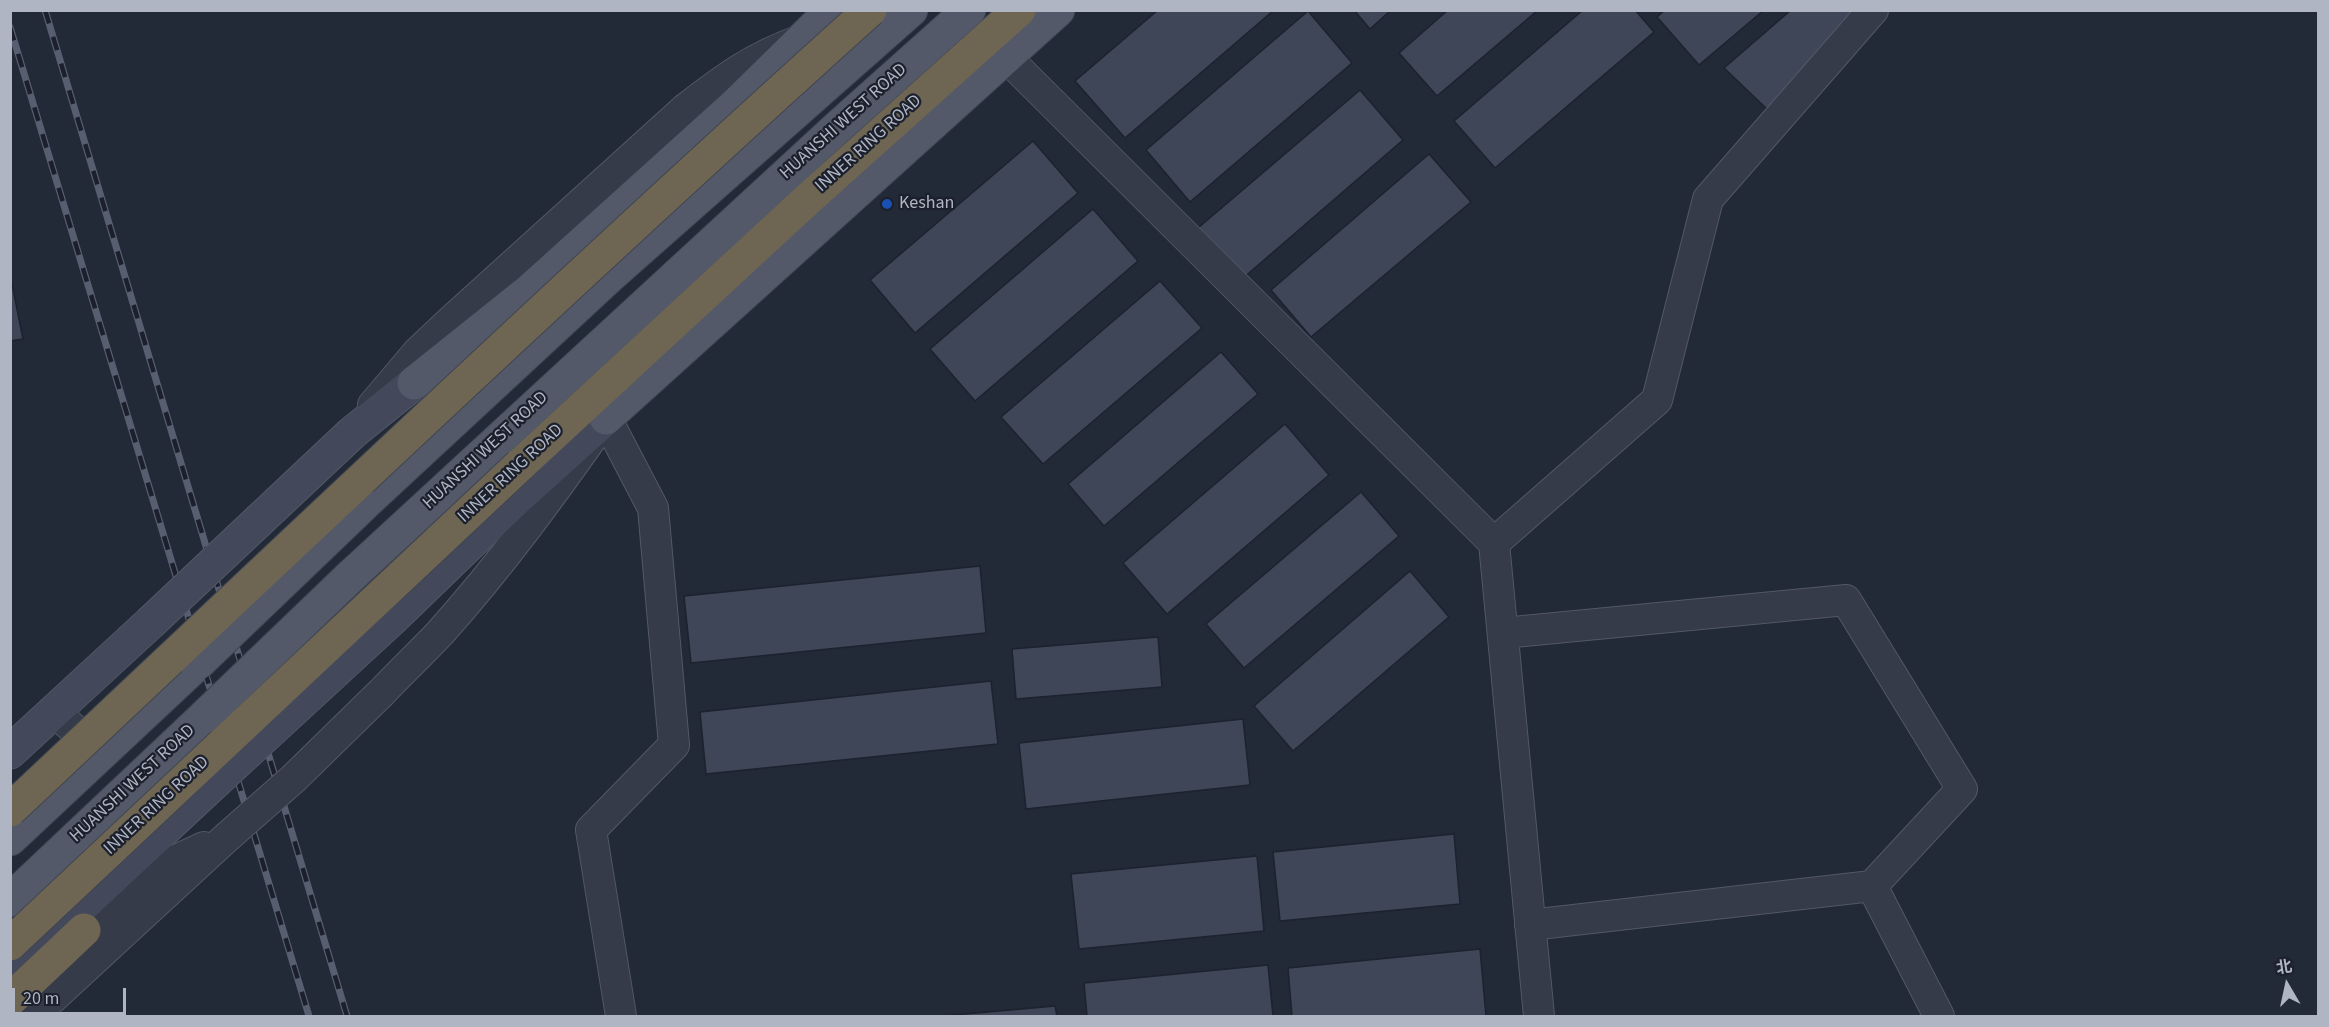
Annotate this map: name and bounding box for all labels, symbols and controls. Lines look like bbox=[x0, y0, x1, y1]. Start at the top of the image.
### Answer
street label: HUANSHI WEST ROAD bbox=[776, 59, 912, 185]
street label: INNER RING ROAD bbox=[811, 91, 927, 197]
place label: Keshan bbox=[899, 193, 954, 215]
marker: Keshan bbox=[880, 197, 894, 211]
street label: HUANSHI WEST ROAD bbox=[419, 387, 553, 515]
street label: INNER RING ROAD bbox=[454, 420, 568, 528]
street label: HUANSHI WEST ROAD bbox=[66, 720, 200, 848]
street label: INNER RING ROAD bbox=[100, 752, 214, 860]
north arrow bbox=[2257, 955, 2317, 1015]
text: 北 bbox=[2275, 955, 2294, 979]
scale bar bbox=[15, 976, 129, 1014]
text: 20 m bbox=[23, 986, 59, 1011]

